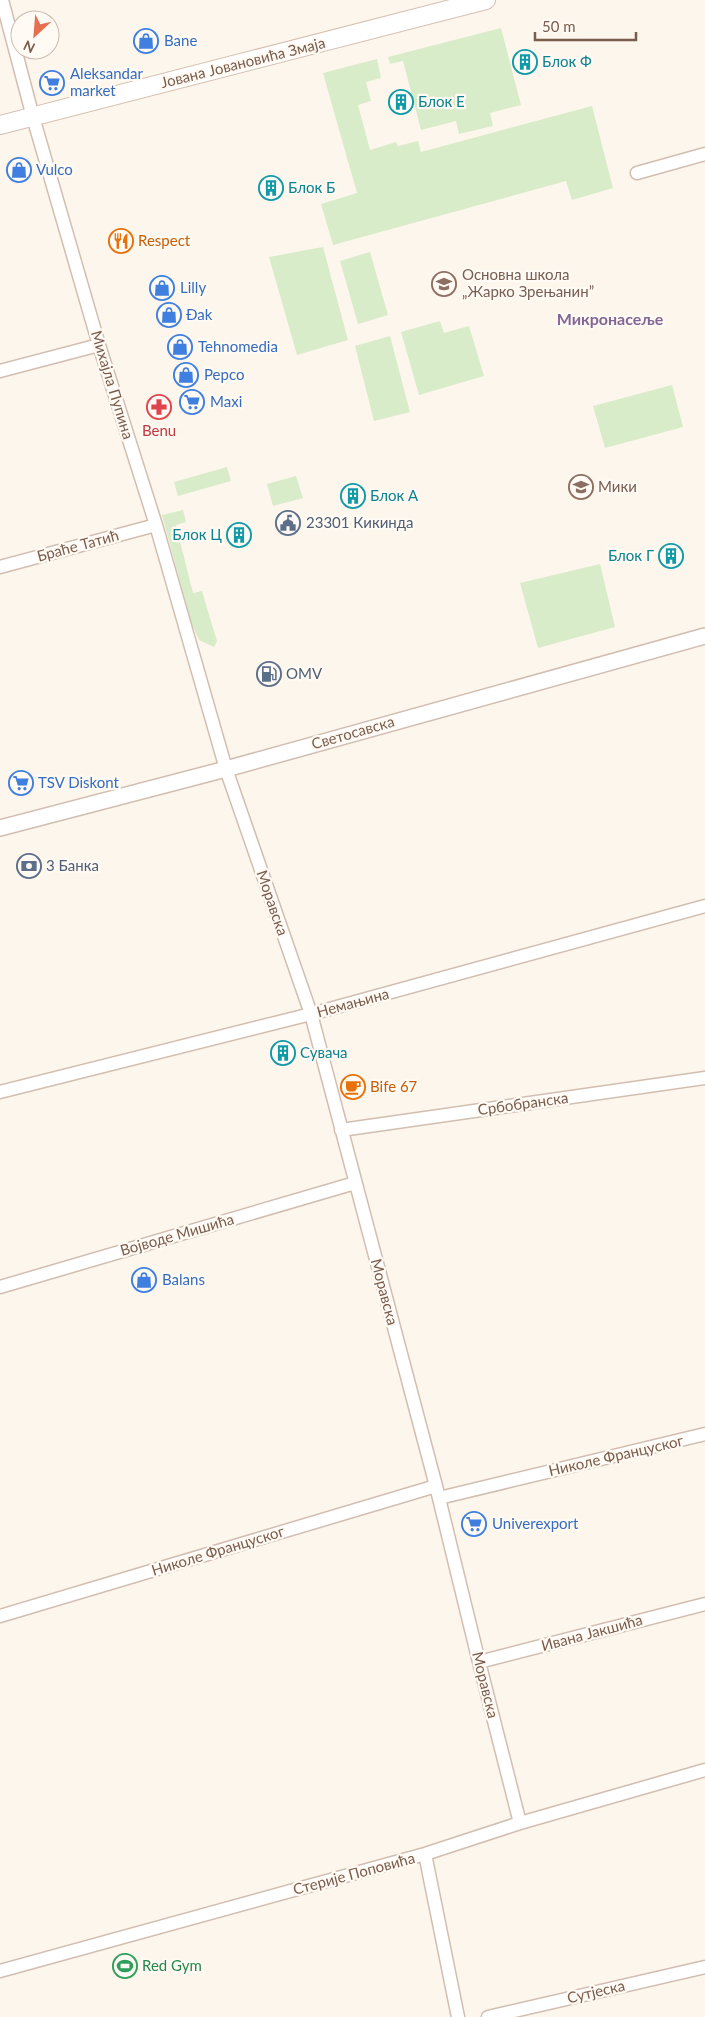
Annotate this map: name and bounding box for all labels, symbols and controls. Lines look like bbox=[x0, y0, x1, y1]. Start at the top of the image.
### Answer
north arrow bbox=[10, 10, 60, 60]
scale bar bbox=[535, 10, 636, 42]
text: 50 m bbox=[542, 17, 576, 35]
shop icon: Bane bbox=[133, 28, 159, 54]
place label: Bane bbox=[164, 31, 197, 49]
street label: Јована Јовановића Змаја bbox=[159, 33, 327, 91]
text: N bbox=[21, 37, 38, 57]
building icon: Блок Ф bbox=[512, 49, 538, 75]
place label: Блок Ф bbox=[542, 52, 592, 70]
place label: Aleksandar market bbox=[70, 64, 143, 99]
supermarket icon: Aleksandar market bbox=[39, 70, 65, 96]
building icon: Блок Е bbox=[388, 89, 414, 115]
place label: Блок Е bbox=[418, 92, 465, 110]
shop icon: Vulco bbox=[6, 157, 32, 183]
place label: Vulco bbox=[36, 160, 73, 178]
building icon: Блок Б bbox=[258, 175, 284, 201]
place label: Блок Б bbox=[288, 178, 335, 196]
restaurant icon: Respect bbox=[108, 228, 134, 254]
place label: Respect bbox=[138, 231, 191, 249]
place label: Основна школа „Жарко Зрењанин” bbox=[462, 265, 594, 300]
school or university icon: Основна школа „Жарко Зрењанин” bbox=[431, 271, 457, 297]
shop icon: Lilly bbox=[149, 275, 175, 301]
place label: Lilly bbox=[180, 278, 206, 296]
shop icon: Đak bbox=[156, 302, 182, 328]
place label: Đak bbox=[186, 305, 213, 323]
district label: Микронасеље bbox=[557, 309, 664, 328]
street label: Михајла Пупина bbox=[88, 328, 138, 441]
shop icon: Tehnomedia bbox=[167, 334, 193, 360]
place label: Tehnomedia bbox=[198, 337, 278, 355]
shop icon: Pepco bbox=[173, 362, 199, 388]
place label: Pepco bbox=[204, 365, 244, 383]
supermarket icon: Maxi bbox=[179, 389, 205, 415]
place label: Maxi bbox=[210, 392, 242, 410]
pharmacy icon: Benu bbox=[146, 394, 172, 420]
place label: Benu bbox=[142, 421, 176, 439]
school or university icon: Мики bbox=[568, 474, 594, 500]
place label: Мики bbox=[598, 477, 637, 495]
building icon: Блок А bbox=[340, 483, 366, 509]
place label: Блок А bbox=[370, 486, 419, 504]
public building icon: 23301 Кикинда bbox=[275, 510, 301, 536]
place label: 23301 Кикинда bbox=[306, 513, 413, 531]
building icon: Блок Ц bbox=[226, 522, 252, 548]
street label: Браће Татић bbox=[35, 525, 121, 565]
place label: Блок Ц bbox=[172, 525, 222, 543]
building icon: Блок Г bbox=[658, 543, 684, 569]
place label: Блок Г bbox=[608, 546, 654, 564]
fuel station icon: OMV bbox=[256, 661, 282, 687]
place label: OMV bbox=[286, 664, 323, 682]
street label: Светосавска bbox=[309, 712, 396, 752]
supermarket icon: TSV Diskont bbox=[8, 770, 34, 796]
place label: TSV Diskont bbox=[38, 773, 120, 791]
bank icon: 3 Банка bbox=[16, 853, 42, 879]
place label: 3 Банка bbox=[46, 856, 99, 874]
street label: Моравска bbox=[253, 868, 293, 938]
street label: Немањина bbox=[315, 984, 391, 1020]
building icon: Сувача bbox=[270, 1040, 296, 1066]
place label: Сувача bbox=[300, 1043, 348, 1061]
cafe icon: Bife 67 bbox=[340, 1074, 366, 1100]
place label: Bife 67 bbox=[370, 1077, 418, 1095]
street label: Србобранска bbox=[476, 1088, 569, 1118]
street label: Војводе Мишића bbox=[118, 1209, 236, 1259]
street label: Моравска bbox=[367, 1257, 402, 1327]
shop icon: Balans bbox=[131, 1267, 157, 1293]
place label: Balans bbox=[162, 1270, 205, 1288]
street label: Николе Француског bbox=[547, 1431, 685, 1479]
supermarket icon: Univerexport bbox=[461, 1511, 487, 1537]
place label: Univerexport bbox=[492, 1514, 579, 1532]
street label: Николе Француског bbox=[149, 1521, 286, 1579]
street label: Ивана Јакшића bbox=[539, 1610, 644, 1654]
street label: Моравска bbox=[469, 1650, 503, 1720]
street label: Стерије Поповића bbox=[291, 1848, 417, 1898]
sports icon: Red Gym bbox=[112, 1953, 138, 1979]
place label: Red Gym bbox=[142, 1956, 202, 1974]
street label: Сутјеска bbox=[565, 1976, 627, 2006]

